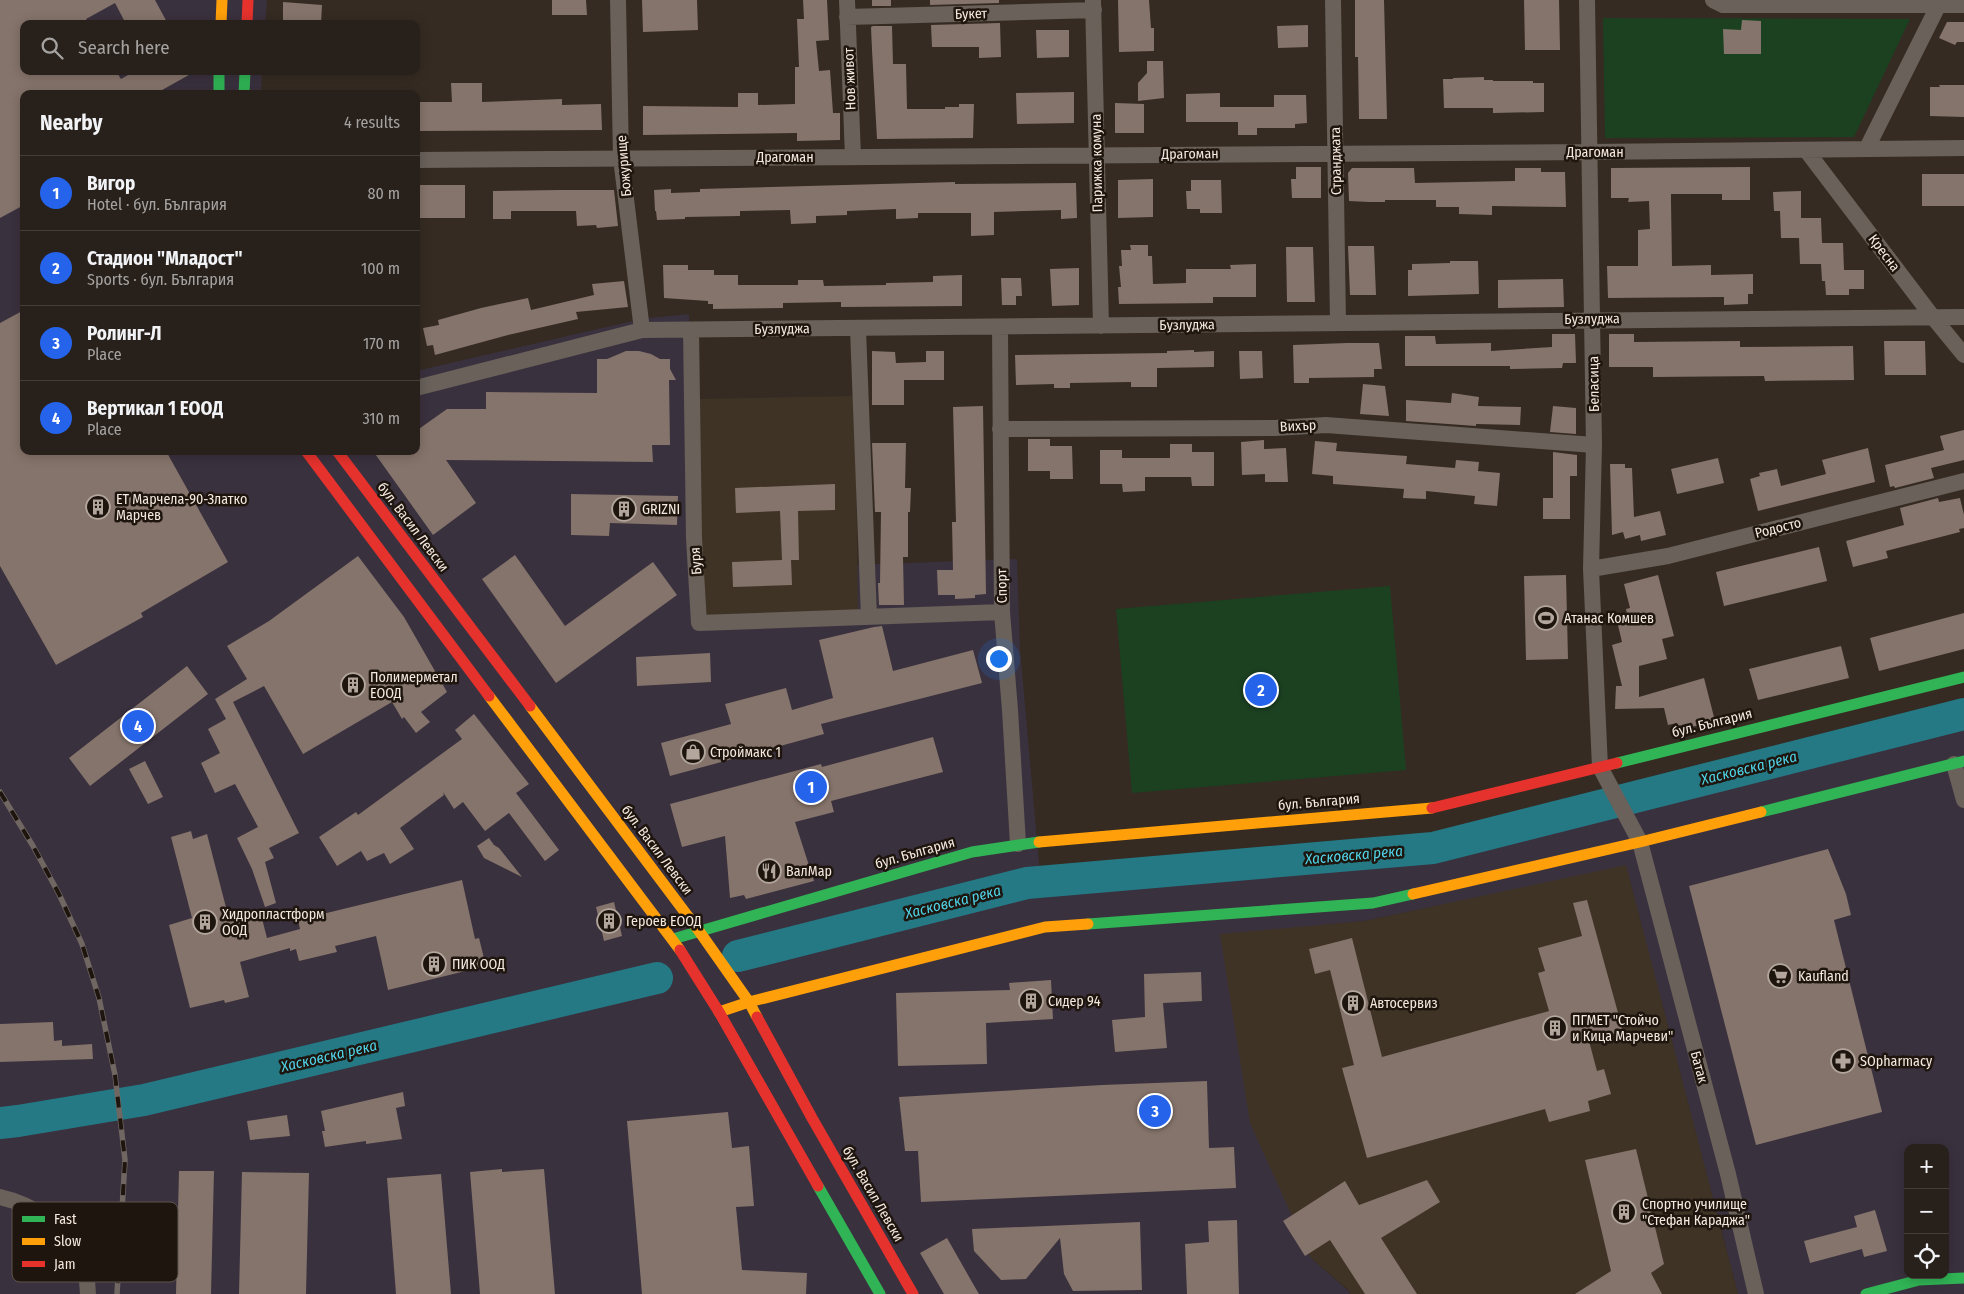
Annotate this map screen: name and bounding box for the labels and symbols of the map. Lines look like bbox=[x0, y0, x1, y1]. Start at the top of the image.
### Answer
street label: Букет bbox=[955, 5, 988, 23]
street label: Нов живот bbox=[840, 47, 860, 110]
street label: Парижка комуна bbox=[1088, 113, 1106, 212]
street label: Странджата bbox=[1327, 127, 1345, 195]
street label: Божурище bbox=[613, 134, 635, 197]
street label: Драгоман bbox=[1565, 144, 1624, 161]
street label: Драгоман bbox=[1160, 145, 1219, 163]
street label: Драгоман bbox=[755, 149, 814, 166]
street label: Кресна bbox=[1865, 231, 1904, 275]
street label: Бузлуджа bbox=[1564, 310, 1620, 328]
street label: Бузлуджа bbox=[1159, 316, 1215, 334]
street label: Бузлуджа bbox=[754, 320, 810, 338]
street label: Беласица bbox=[1585, 356, 1603, 412]
street label: Вихър bbox=[1279, 417, 1317, 435]
street label: бул. Васил Левски bbox=[374, 479, 452, 575]
place label: ЕТ Марчела-90-Златко Марчев bbox=[116, 491, 247, 524]
building icon: ЕТ Марчела-90-Златко Марчев bbox=[85, 494, 111, 520]
building icon: GRIZNI bbox=[611, 496, 637, 522]
place label: GRIZNI bbox=[642, 501, 680, 518]
street label: Родосто bbox=[1753, 514, 1803, 542]
street label: Буря bbox=[687, 547, 705, 575]
street label: Спорт bbox=[993, 568, 1011, 603]
sports icon: Атанас Комшев bbox=[1533, 605, 1559, 631]
place label: Атанас Комшев bbox=[1564, 610, 1654, 627]
your location bbox=[986, 646, 1012, 672]
place label: Полимерметал ЕООД bbox=[370, 669, 458, 702]
pin: 2 bbox=[1245, 671, 1277, 709]
building icon: Полимерметал ЕООД bbox=[340, 672, 366, 698]
street label: бул. България bbox=[1670, 705, 1754, 741]
pin: 4 bbox=[122, 707, 154, 745]
shop icon: Строймакс 1 bbox=[680, 739, 706, 765]
place label: Строймакс 1 bbox=[710, 744, 781, 761]
water label: Хасковска река bbox=[1698, 747, 1799, 789]
pin: 1 bbox=[795, 768, 827, 806]
street label: бул. България bbox=[1277, 790, 1361, 814]
street label: бул. Васил Левски bbox=[618, 802, 696, 898]
street label: бул. България bbox=[873, 834, 957, 872]
water label: Хасковска река bbox=[1303, 842, 1404, 868]
restaurant icon: ВалМар bbox=[756, 858, 782, 884]
place label: ВалМар bbox=[786, 863, 832, 880]
water label: Хасковска река bbox=[902, 881, 1003, 923]
place label: Хидропластформ ООД bbox=[222, 906, 325, 939]
building icon: Героев ЕООД bbox=[596, 908, 622, 934]
building icon: Хидропластформ ООД bbox=[192, 909, 218, 935]
place label: Героев ЕООД bbox=[626, 913, 702, 930]
building icon: ПИК ООД bbox=[421, 951, 447, 977]
place label: ПИК ООД bbox=[452, 956, 505, 973]
supermarket icon: Kaufland bbox=[1767, 963, 1793, 989]
place label: Kaufland bbox=[1798, 968, 1849, 985]
building icon: Сидер 94 bbox=[1018, 988, 1044, 1014]
building icon: Автосервиз bbox=[1340, 990, 1366, 1016]
place label: Сидер 94 bbox=[1048, 993, 1101, 1010]
place label: Автосервиз bbox=[1370, 995, 1438, 1012]
place label: ПГМЕТ "Стойчо и Кица Марчеви" bbox=[1572, 1012, 1673, 1045]
building icon: ПГМЕТ "Стойчо и Кица Марчеви" bbox=[1542, 1015, 1568, 1041]
water label: Хасковска река bbox=[278, 1036, 379, 1076]
pharmacy icon: SOpharmacy bbox=[1830, 1048, 1856, 1074]
street label: Батак bbox=[1687, 1049, 1712, 1085]
place label: SOpharmacy bbox=[1860, 1053, 1933, 1070]
pin: 3 bbox=[1139, 1092, 1171, 1130]
street label: бул. Васил Левски bbox=[839, 1143, 907, 1245]
place label: Спортно училище "Стефан Караджа" bbox=[1642, 1196, 1750, 1229]
building icon: Спортно училище "Стефан Караджа" bbox=[1611, 1199, 1637, 1225]
legend bbox=[12, 1202, 178, 1282]
text: Fast bbox=[54, 1211, 77, 1228]
text: Slow bbox=[54, 1233, 81, 1250]
text: Jam bbox=[54, 1256, 75, 1273]

